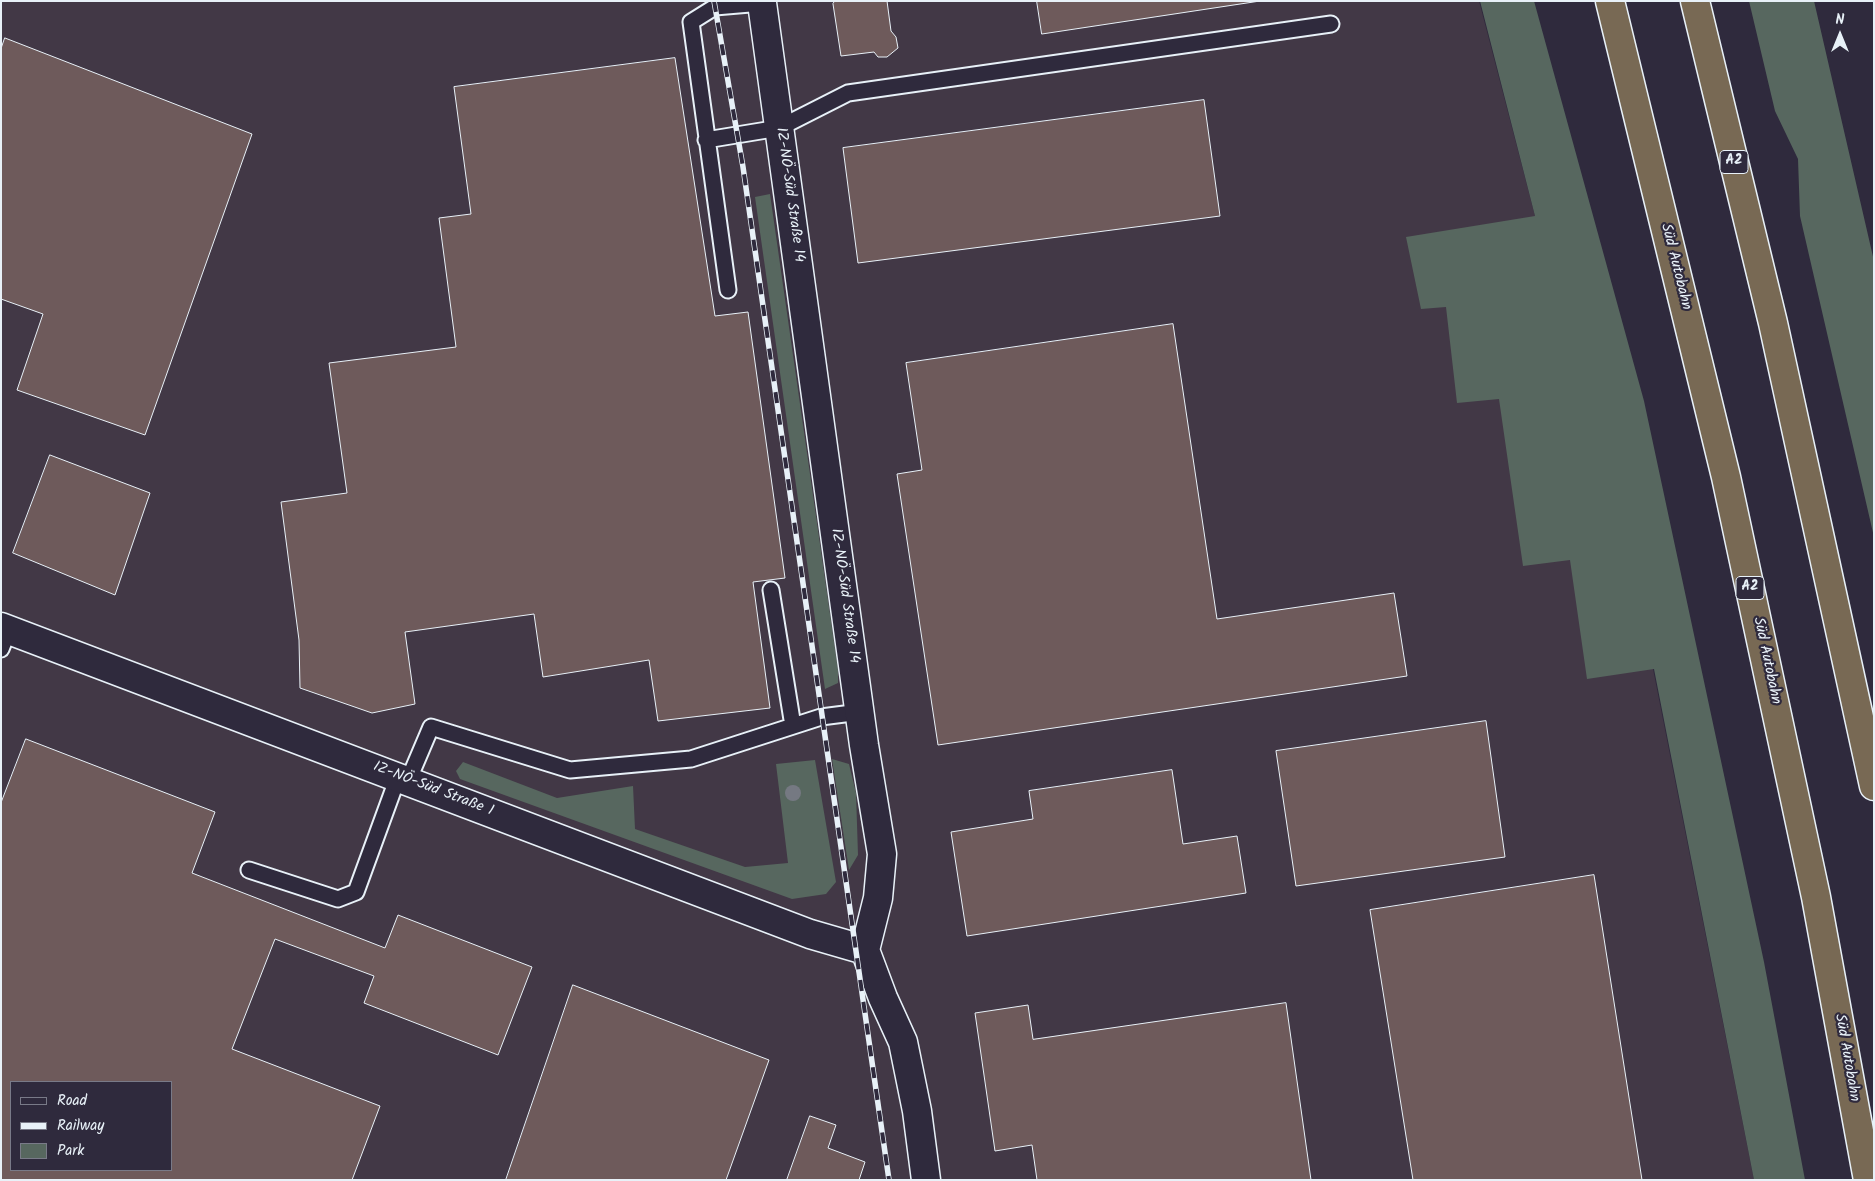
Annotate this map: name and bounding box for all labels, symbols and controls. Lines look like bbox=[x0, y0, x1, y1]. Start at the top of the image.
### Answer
text: N bbox=[1836, 9, 1844, 31]
north arrow bbox=[1815, 10, 1865, 60]
street label: IZ-NÖ-Süd Straße 14 bbox=[771, 126, 807, 264]
road number: A2 bbox=[1720, 150, 1748, 173]
street label: Süd Autobahn bbox=[1656, 222, 1694, 312]
street label: IZ-NÖ-Süd Straße 14 bbox=[826, 527, 862, 665]
road number: A2 bbox=[1736, 576, 1764, 600]
street label: Süd Autobahn bbox=[1748, 616, 1784, 706]
street label: IZ-NÖ-Süd Straße 1 bbox=[370, 759, 496, 821]
street label: Süd Autobahn bbox=[1829, 1013, 1863, 1103]
legend bbox=[10, 1081, 172, 1171]
text: Road bbox=[57, 1089, 87, 1113]
text: Railway bbox=[57, 1114, 104, 1138]
text: Park bbox=[57, 1139, 84, 1163]

